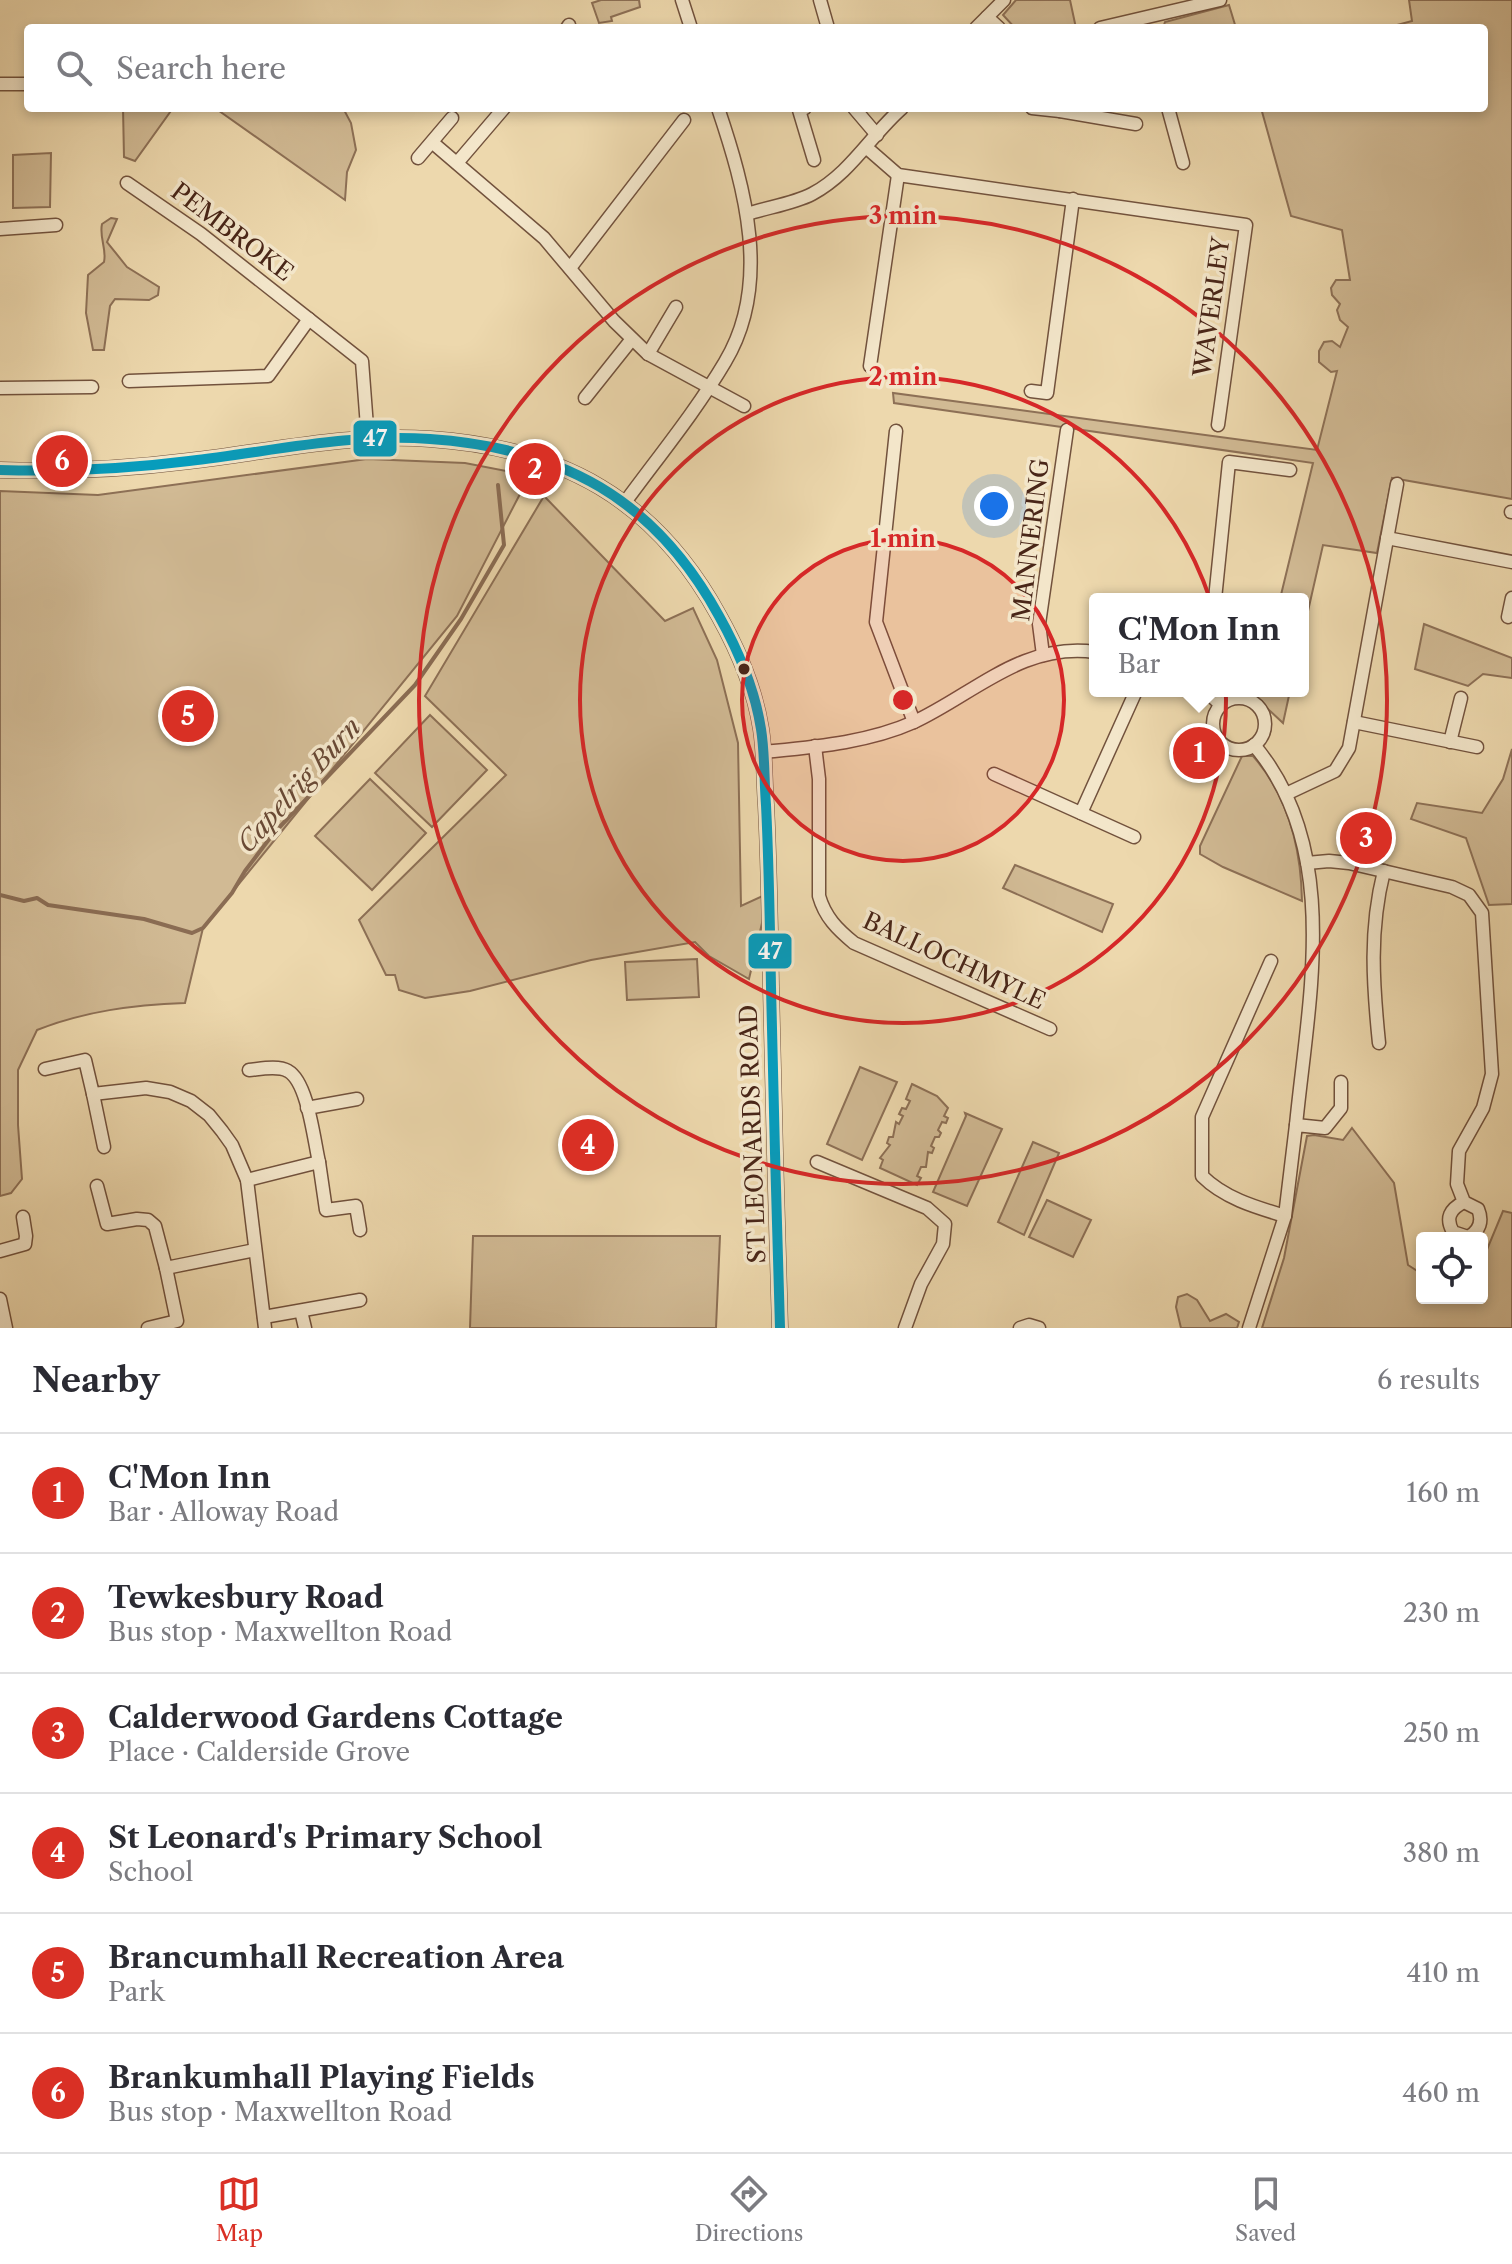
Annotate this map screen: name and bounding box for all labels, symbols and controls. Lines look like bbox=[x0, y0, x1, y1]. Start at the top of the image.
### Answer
search box bbox=[24, 24, 1488, 112]
icon: search bbox=[52, 46, 96, 90]
text: Search here bbox=[116, 50, 286, 87]
street label: PEMBROKE bbox=[166, 176, 299, 287]
text: 3 min bbox=[869, 201, 938, 230]
street label: WAVERLEY bbox=[1187, 234, 1236, 380]
text: 2 min bbox=[868, 362, 938, 391]
line badge: 47 bbox=[352, 419, 398, 458]
text: 47 bbox=[363, 425, 388, 452]
pin: 6 bbox=[36, 431, 88, 491]
pin: 2 bbox=[509, 439, 561, 499]
street label: MANNERING bbox=[1006, 457, 1055, 623]
your location bbox=[974, 486, 1014, 526]
text: 1 min bbox=[870, 524, 936, 553]
popup bbox=[1089, 593, 1309, 697]
text: C'Mon Inn bbox=[1118, 611, 1280, 648]
text: Bar bbox=[1118, 648, 1160, 680]
unlabelled marker bbox=[736, 661, 752, 677]
pin: 5 bbox=[162, 686, 214, 746]
centre of rings bbox=[889, 686, 917, 714]
water label: Capelrig Burn bbox=[230, 711, 368, 859]
pin: 1 bbox=[1173, 723, 1225, 783]
pin: 3 bbox=[1340, 808, 1392, 868]
street label: BALLOCHMYLE bbox=[858, 906, 1050, 1016]
line badge: 47 bbox=[747, 932, 793, 970]
text: 47 bbox=[758, 938, 783, 965]
street label: ST LEONARDS ROAD bbox=[733, 1004, 772, 1264]
pin: 4 bbox=[562, 1115, 614, 1175]
map controls bbox=[1416, 1232, 1488, 1304]
button: locate bbox=[1416, 1232, 1488, 1304]
text: Nearby bbox=[32, 1359, 160, 1401]
text: 6 results bbox=[1377, 1364, 1480, 1396]
text: C'Mon Inn bbox=[108, 1459, 271, 1496]
text: 1 bbox=[52, 1477, 64, 1509]
text: 160 m bbox=[1406, 1477, 1480, 1509]
text: Bar · Alloway Road bbox=[108, 1496, 339, 1528]
text: Tewkesbury Road bbox=[108, 1579, 384, 1616]
text: 2 bbox=[50, 1597, 66, 1629]
text: 230 m bbox=[1403, 1597, 1480, 1629]
text: Bus stop · Maxwellton Road bbox=[108, 1616, 452, 1648]
text: Calderwood Gardens Cottage bbox=[108, 1699, 563, 1736]
text: 3 bbox=[51, 1717, 65, 1749]
text: 250 m bbox=[1403, 1717, 1480, 1749]
text: Place · Calderside Grove bbox=[108, 1736, 410, 1768]
text: St Leonard's Primary School bbox=[108, 1819, 542, 1856]
text: 4 bbox=[50, 1837, 66, 1869]
text: 380 m bbox=[1403, 1837, 1480, 1869]
text: School bbox=[108, 1856, 193, 1888]
text: Brancumhall Recreation Area bbox=[108, 1939, 564, 1976]
text: 5 bbox=[51, 1957, 65, 1989]
text: 410 m bbox=[1406, 1957, 1480, 1989]
text: Park bbox=[108, 1976, 165, 2008]
text: Brankumhall Playing Fields bbox=[108, 2059, 535, 2096]
text: 6 bbox=[50, 2077, 66, 2109]
text: 460 m bbox=[1402, 2077, 1480, 2109]
text: Bus stop · Maxwellton Road bbox=[108, 2096, 452, 2128]
tab: Map bbox=[216, 2172, 263, 2247]
tab: Directions bbox=[695, 2172, 803, 2247]
tab: Saved bbox=[1235, 2172, 1296, 2247]

